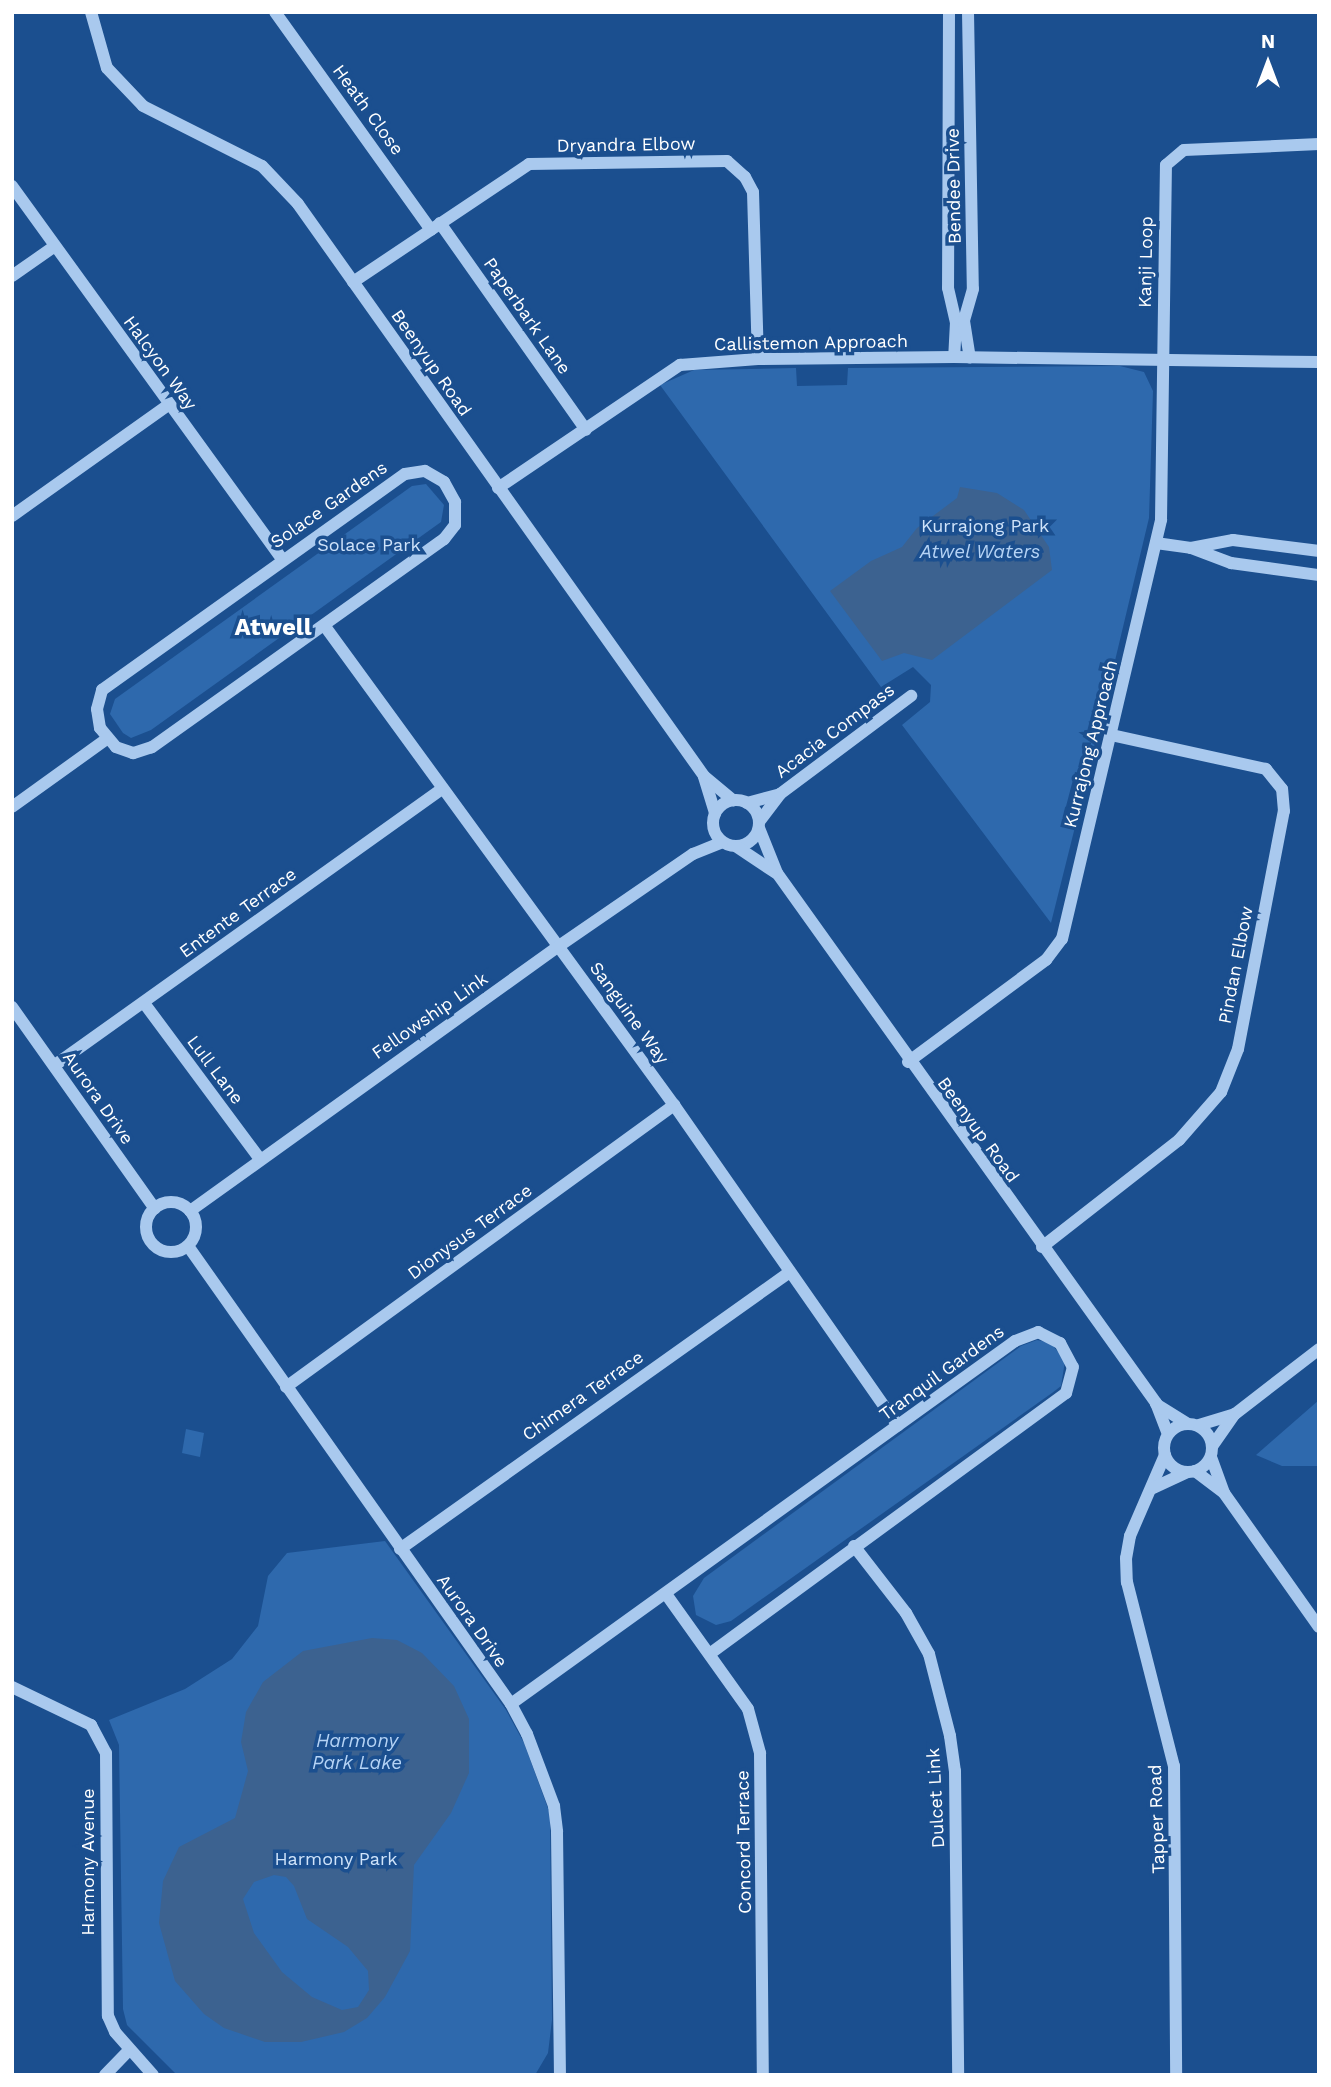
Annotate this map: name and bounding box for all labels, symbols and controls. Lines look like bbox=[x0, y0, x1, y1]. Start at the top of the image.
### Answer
north arrow bbox=[1233, 28, 1303, 98]
text: N bbox=[1261, 30, 1275, 53]
street label: Heath Close bbox=[328, 61, 408, 159]
street label: Bendee Drive bbox=[942, 128, 966, 244]
street label: Dryandra Elbow bbox=[556, 133, 696, 157]
street label: Kanji Loop bbox=[1134, 216, 1158, 308]
street label: Paperbark Lane bbox=[479, 253, 575, 379]
street label: Beenyup Road bbox=[386, 306, 476, 420]
street label: Halcyon Way bbox=[119, 312, 201, 414]
street label: Callistemon Approach bbox=[713, 331, 909, 355]
street label: Solace Gardens bbox=[267, 457, 391, 553]
park label: Kurrajong Park bbox=[921, 515, 1049, 537]
park label: Solace Park bbox=[317, 534, 421, 556]
water label: Atwel Waters bbox=[919, 541, 1041, 563]
district label: Atwell bbox=[235, 614, 311, 642]
street label: Kurrajong Approach bbox=[1060, 657, 1122, 831]
street label: Acacia Compass bbox=[771, 679, 899, 783]
street label: Entente Terrace bbox=[175, 863, 301, 963]
street label: Pindan Elbow bbox=[1214, 904, 1258, 1026]
street label: Sanguine Way bbox=[585, 958, 673, 1068]
street label: Fellowship Link bbox=[368, 968, 492, 1064]
street label: Lull Lane bbox=[182, 1031, 248, 1109]
street label: Aurora Drive bbox=[58, 1047, 138, 1149]
street label: Beenyup Road bbox=[932, 1073, 1024, 1187]
street label: Dionysus Terrace bbox=[403, 1179, 537, 1285]
street label: Tranquil Gardens bbox=[875, 1320, 1009, 1426]
street label: Chimera Terrace bbox=[518, 1346, 648, 1446]
street label: Aurora Drive bbox=[432, 1570, 512, 1672]
water label: Harmony Park Lake bbox=[312, 1730, 402, 1774]
street label: Dulcet Link bbox=[923, 1747, 949, 1849]
street label: Tapper Road bbox=[1144, 1764, 1170, 1874]
street label: Concord Terrace bbox=[732, 1770, 756, 1914]
street label: Harmony Avenue bbox=[77, 1788, 99, 1936]
park label: Harmony Park bbox=[274, 1848, 398, 1870]

